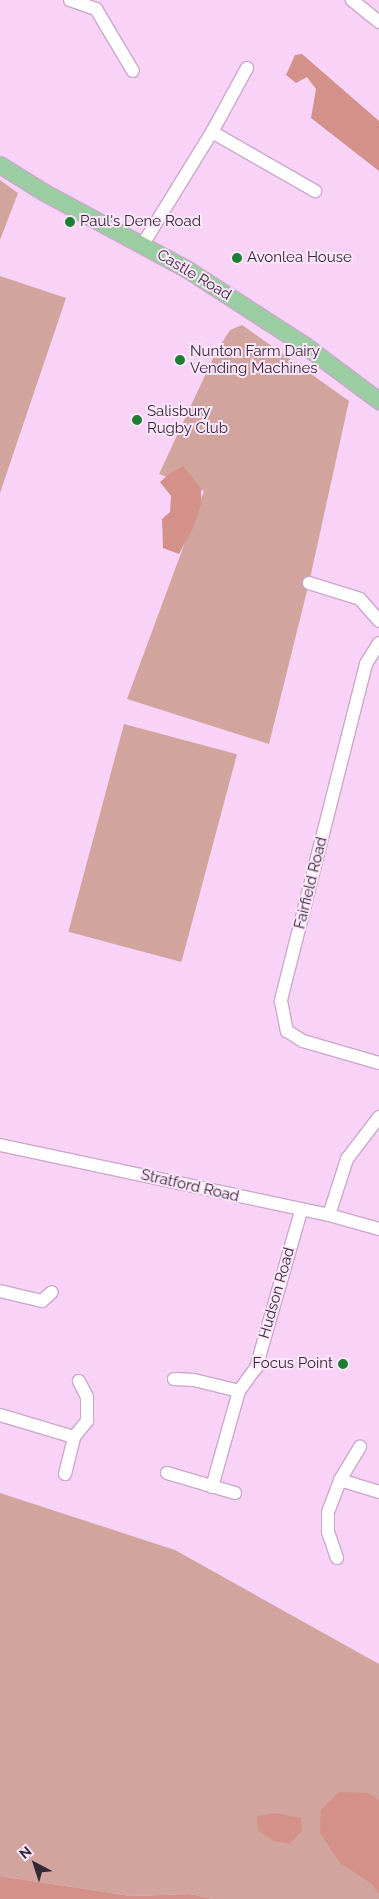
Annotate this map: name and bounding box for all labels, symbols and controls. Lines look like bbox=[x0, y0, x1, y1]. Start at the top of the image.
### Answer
place label: Paul's Dene Road bbox=[80, 213, 201, 231]
marker: Paul's Dene Road bbox=[64, 216, 76, 228]
street label: Castle Road bbox=[154, 246, 234, 304]
place label: Avonlea House bbox=[247, 249, 352, 267]
marker: Avonlea House bbox=[231, 252, 243, 264]
place label: Nunton Farm Dairy Vending Machines bbox=[190, 342, 320, 377]
marker: Nunton Farm Dairy Vending Machines bbox=[174, 354, 186, 366]
place label: Salisbury Rugby Club bbox=[147, 402, 228, 437]
marker: Salisbury Rugby Club bbox=[131, 414, 143, 426]
street label: Fairfield Road bbox=[291, 835, 331, 931]
street label: Stratford Road bbox=[139, 1166, 241, 1206]
street label: Hudson Road bbox=[255, 1245, 299, 1341]
place label: Focus Point bbox=[252, 1355, 333, 1373]
marker: Focus Point bbox=[337, 1358, 349, 1370]
north arrow bbox=[10, 1839, 60, 1889]
text: N bbox=[16, 1843, 35, 1862]

